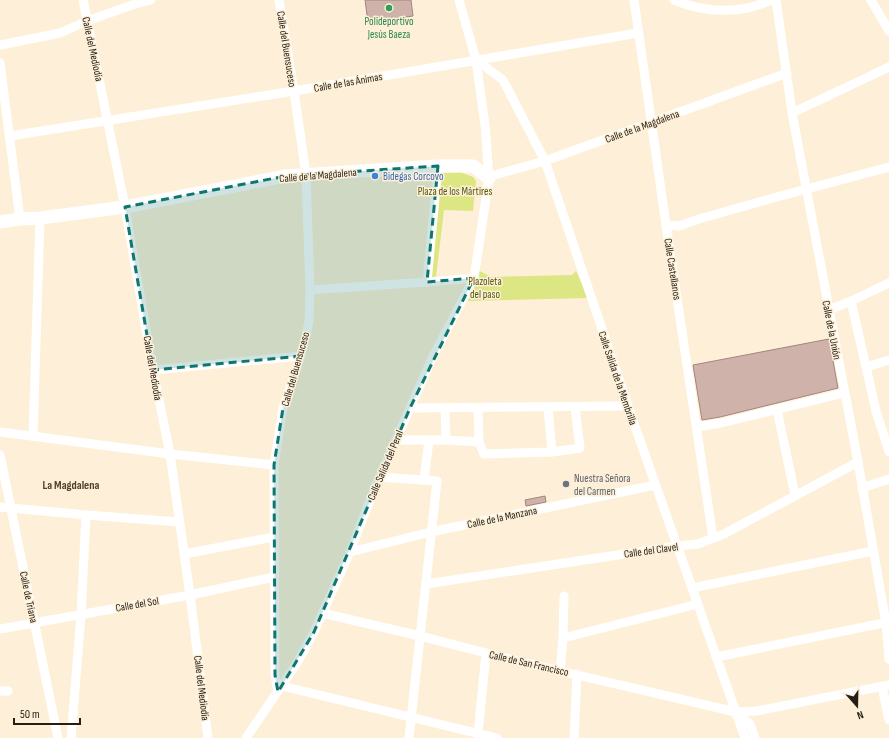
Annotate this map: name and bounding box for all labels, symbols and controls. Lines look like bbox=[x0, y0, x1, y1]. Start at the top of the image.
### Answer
marker: Polideportivo Jesús Baeza bbox=[384, 3, 394, 13]
street label: Calle del Buensuceso bbox=[274, 10, 299, 89]
place label: Polideportivo Jesús Baeza bbox=[364, 15, 414, 41]
street label: Calle del Mediodía bbox=[79, 16, 106, 82]
street label: Calle de las Ánimas bbox=[313, 70, 383, 95]
street label: Calle de la Magdalena bbox=[603, 107, 681, 146]
street label: Calle de la Magdalena bbox=[279, 166, 357, 185]
place label: Bidegas Corcovo bbox=[383, 170, 444, 183]
marker: Bidegas Corcovo bbox=[370, 171, 380, 181]
park label: Plaza de los Mártires bbox=[418, 185, 492, 198]
street label: Calle Castellanos bbox=[661, 237, 684, 301]
park label: Plazoleta del paso bbox=[468, 275, 502, 301]
street label: Calle de la Unión bbox=[819, 299, 844, 361]
street label: Calle del Buensuceso bbox=[279, 330, 312, 408]
street label: Calle Salida de la Membrilla bbox=[595, 330, 640, 427]
street label: Calle del Mediodía bbox=[140, 335, 165, 401]
street label: Calle Salida del Peral bbox=[365, 428, 406, 502]
place label: Nuestra Señora del Carmen bbox=[574, 472, 631, 498]
district label: La Magdalena bbox=[43, 478, 100, 493]
marker: Nuestra Señora del Carmen bbox=[561, 479, 571, 489]
street label: Calle de la Manzana bbox=[466, 504, 538, 531]
street label: Calle del Clavel bbox=[623, 540, 679, 561]
street label: Calle de Triana bbox=[17, 570, 40, 624]
street label: Calle del Sol bbox=[114, 594, 160, 615]
street label: Calle de San Francisco bbox=[488, 648, 570, 679]
street label: Calle del Mediodía bbox=[191, 655, 212, 721]
north arrow bbox=[837, 686, 877, 726]
scale bar bbox=[14, 700, 80, 726]
text: 50 m bbox=[20, 707, 40, 722]
text: N bbox=[855, 708, 865, 722]

